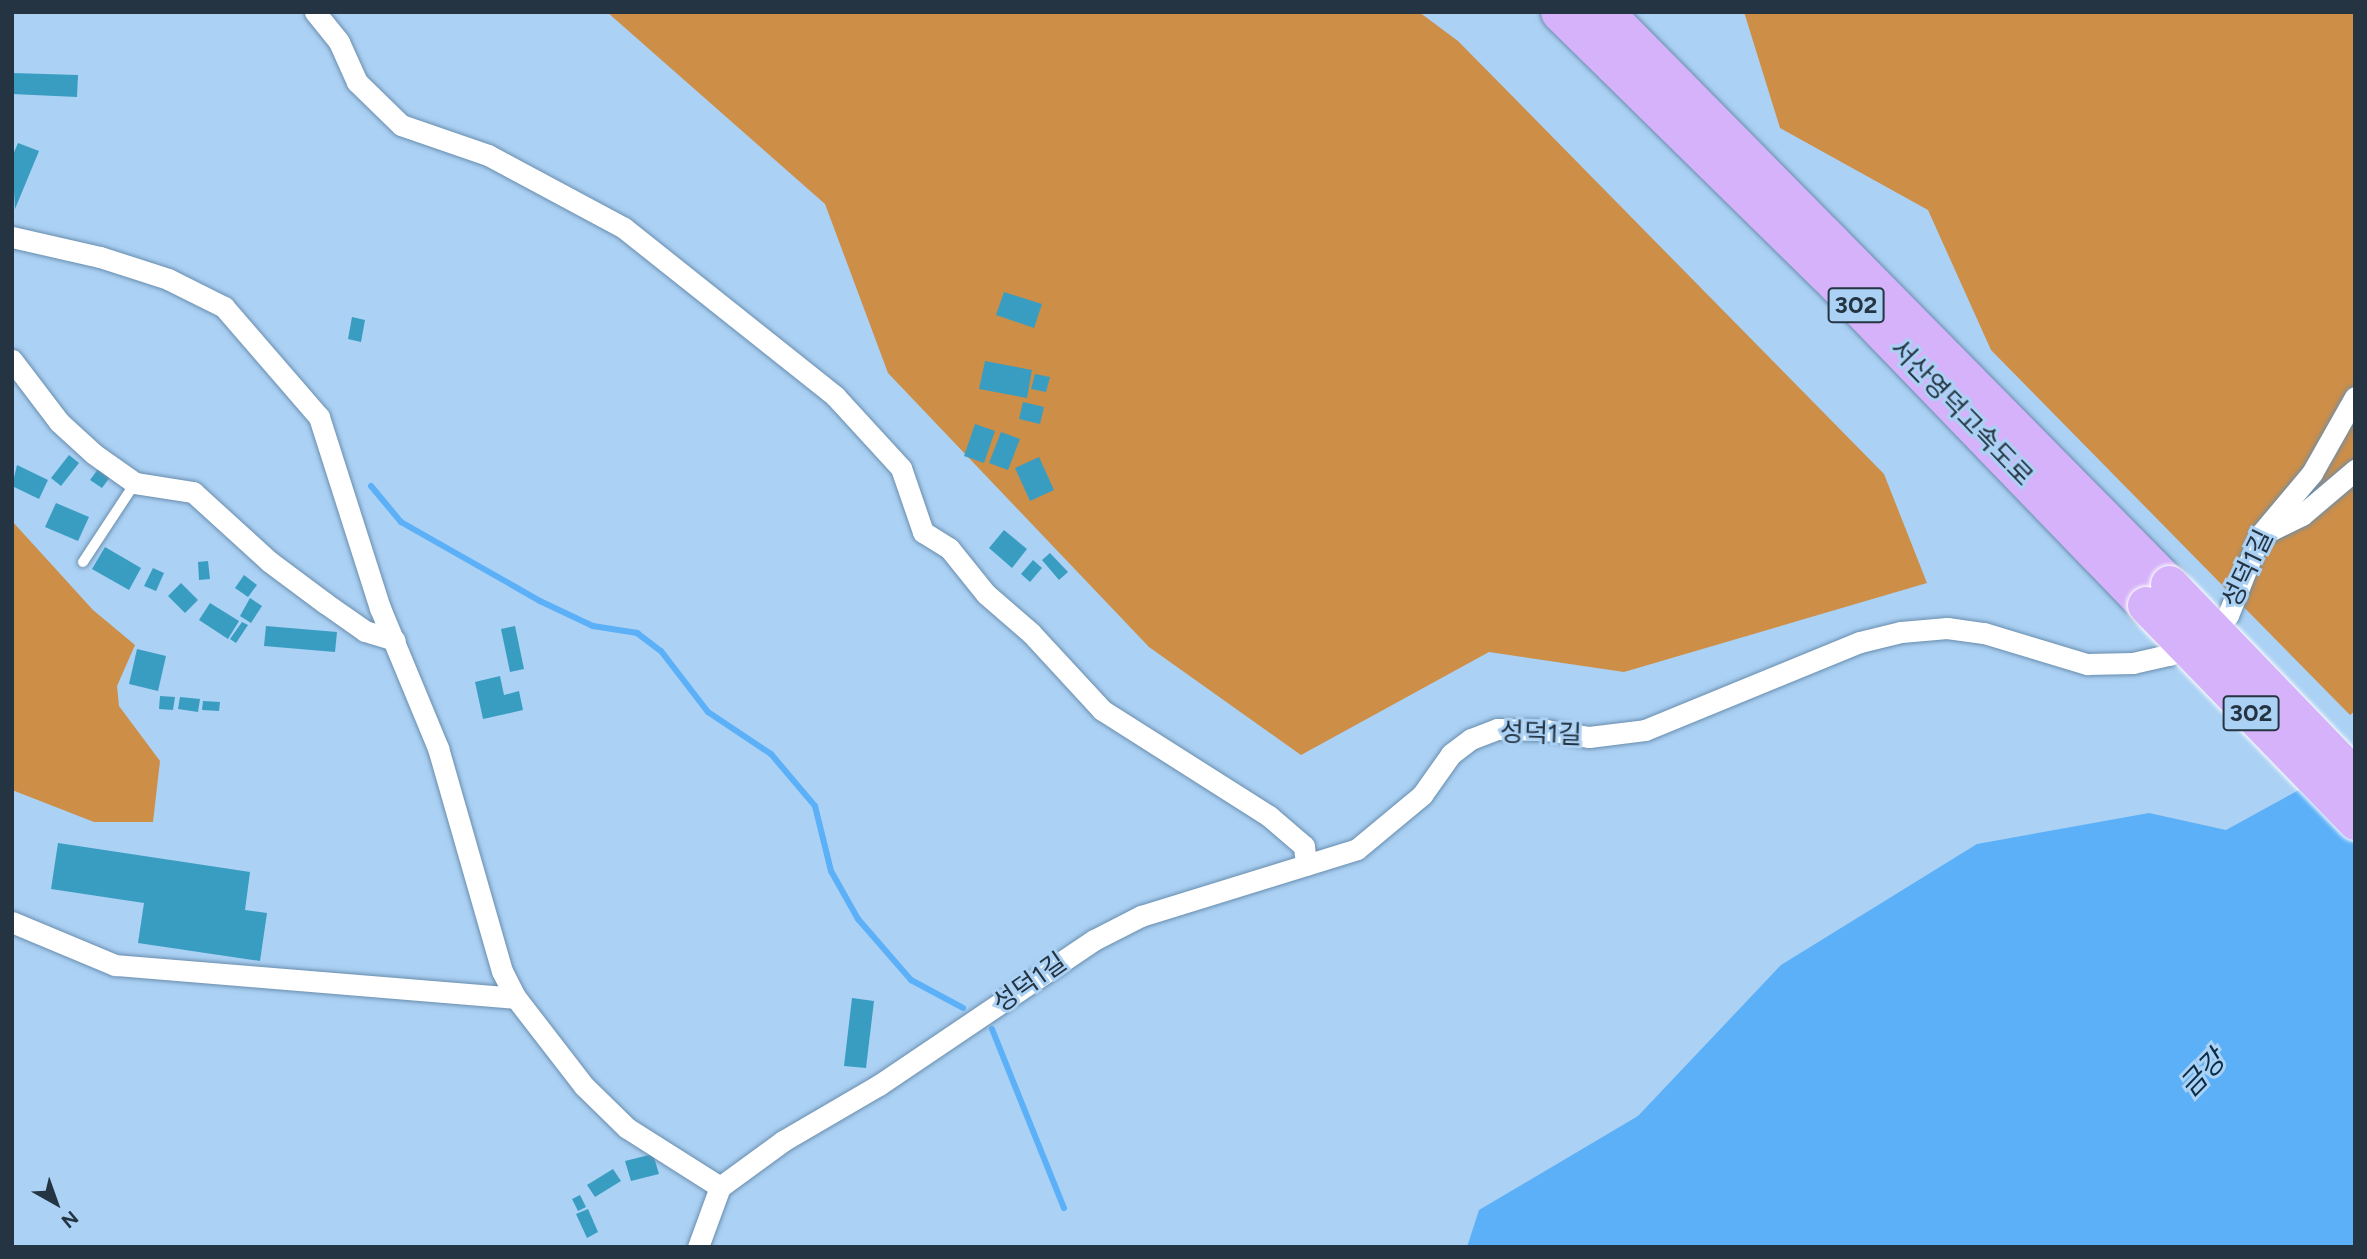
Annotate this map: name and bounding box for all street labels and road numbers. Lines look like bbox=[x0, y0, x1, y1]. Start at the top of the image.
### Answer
road number: 302 bbox=[1826, 284, 1886, 326]
street label: 서산영덕고속도로 bbox=[1883, 333, 2039, 493]
street label: 성덕1길 bbox=[2216, 525, 2280, 613]
road number: 302 bbox=[2221, 692, 2281, 734]
street label: 성덕1길 bbox=[1499, 717, 1583, 751]
street label: 성덕1길 bbox=[987, 947, 1073, 1019]

